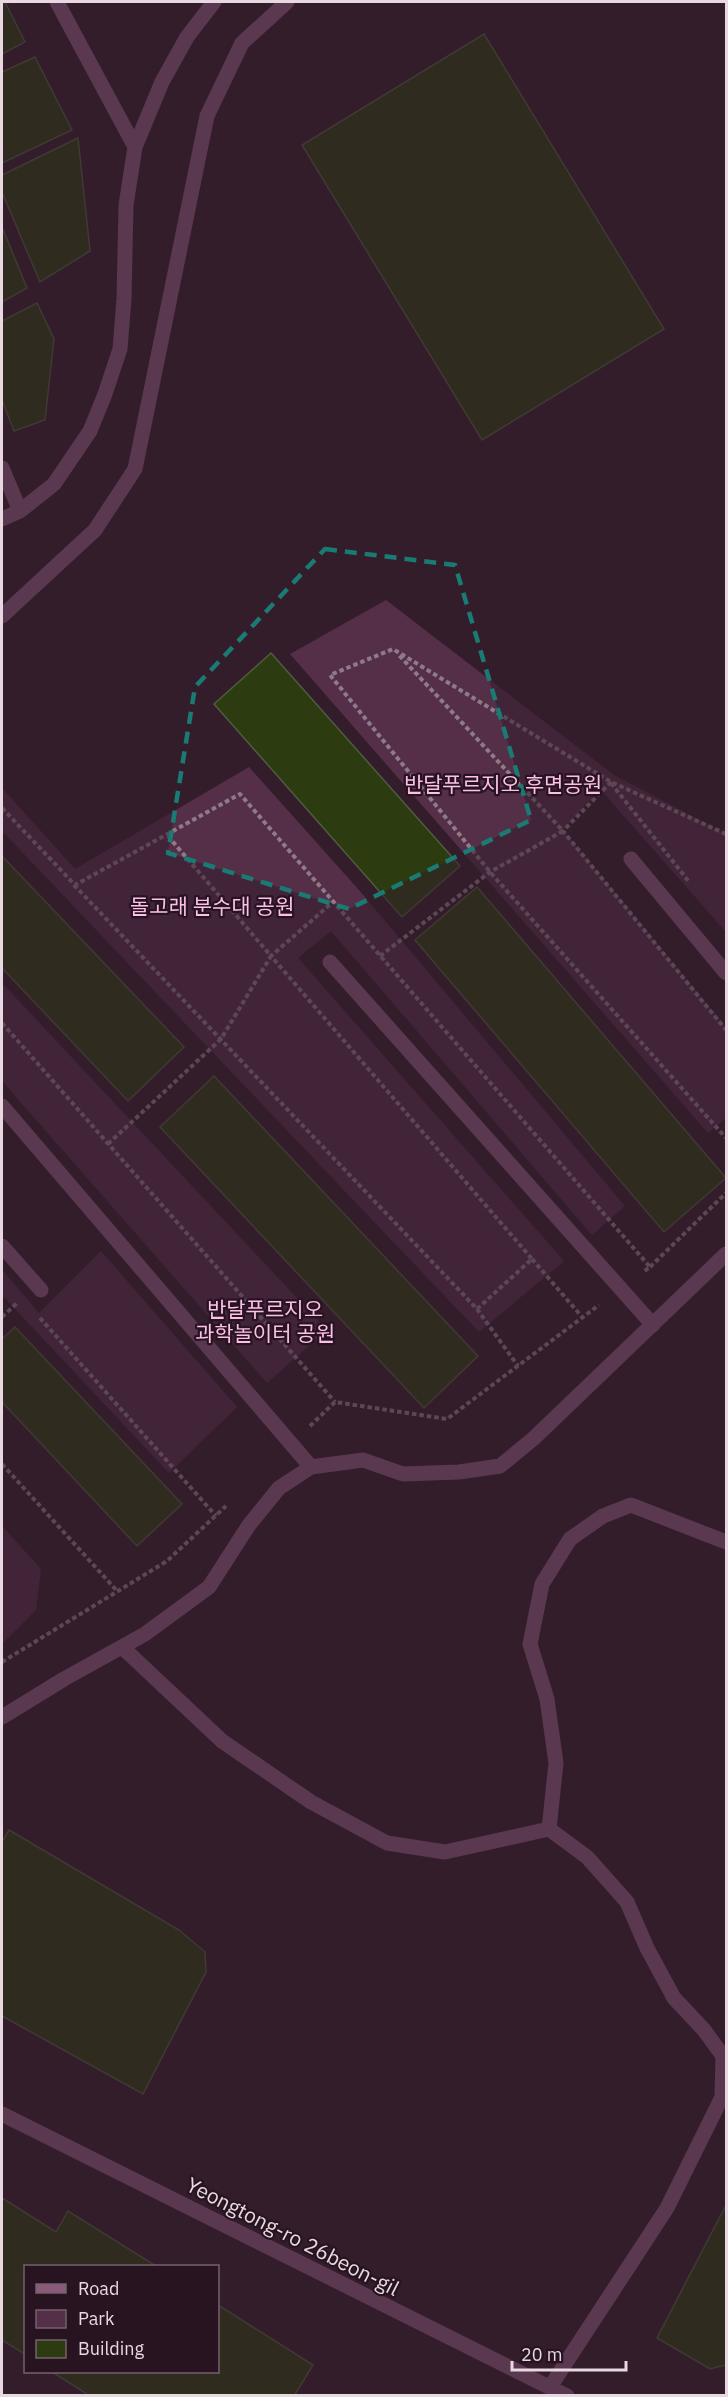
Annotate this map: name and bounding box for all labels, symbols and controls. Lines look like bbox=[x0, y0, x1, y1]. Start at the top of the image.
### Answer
park label: 반달푸르지오 후면공원 bbox=[404, 770, 602, 798]
park label: 돌고래 분수대 공원 bbox=[130, 892, 294, 920]
park label: 반달푸르지오 과학놀이터 공원 bbox=[195, 1295, 335, 1347]
street label: Yeongtong-ro 26beon-gil bbox=[182, 2170, 405, 2302]
legend bbox=[24, 2265, 219, 2373]
text: Road bbox=[78, 2277, 119, 2300]
text: Park bbox=[78, 2307, 115, 2330]
scale bar bbox=[512, 2334, 626, 2372]
text: Building bbox=[78, 2337, 145, 2360]
text: 20 m bbox=[521, 2343, 563, 2366]

